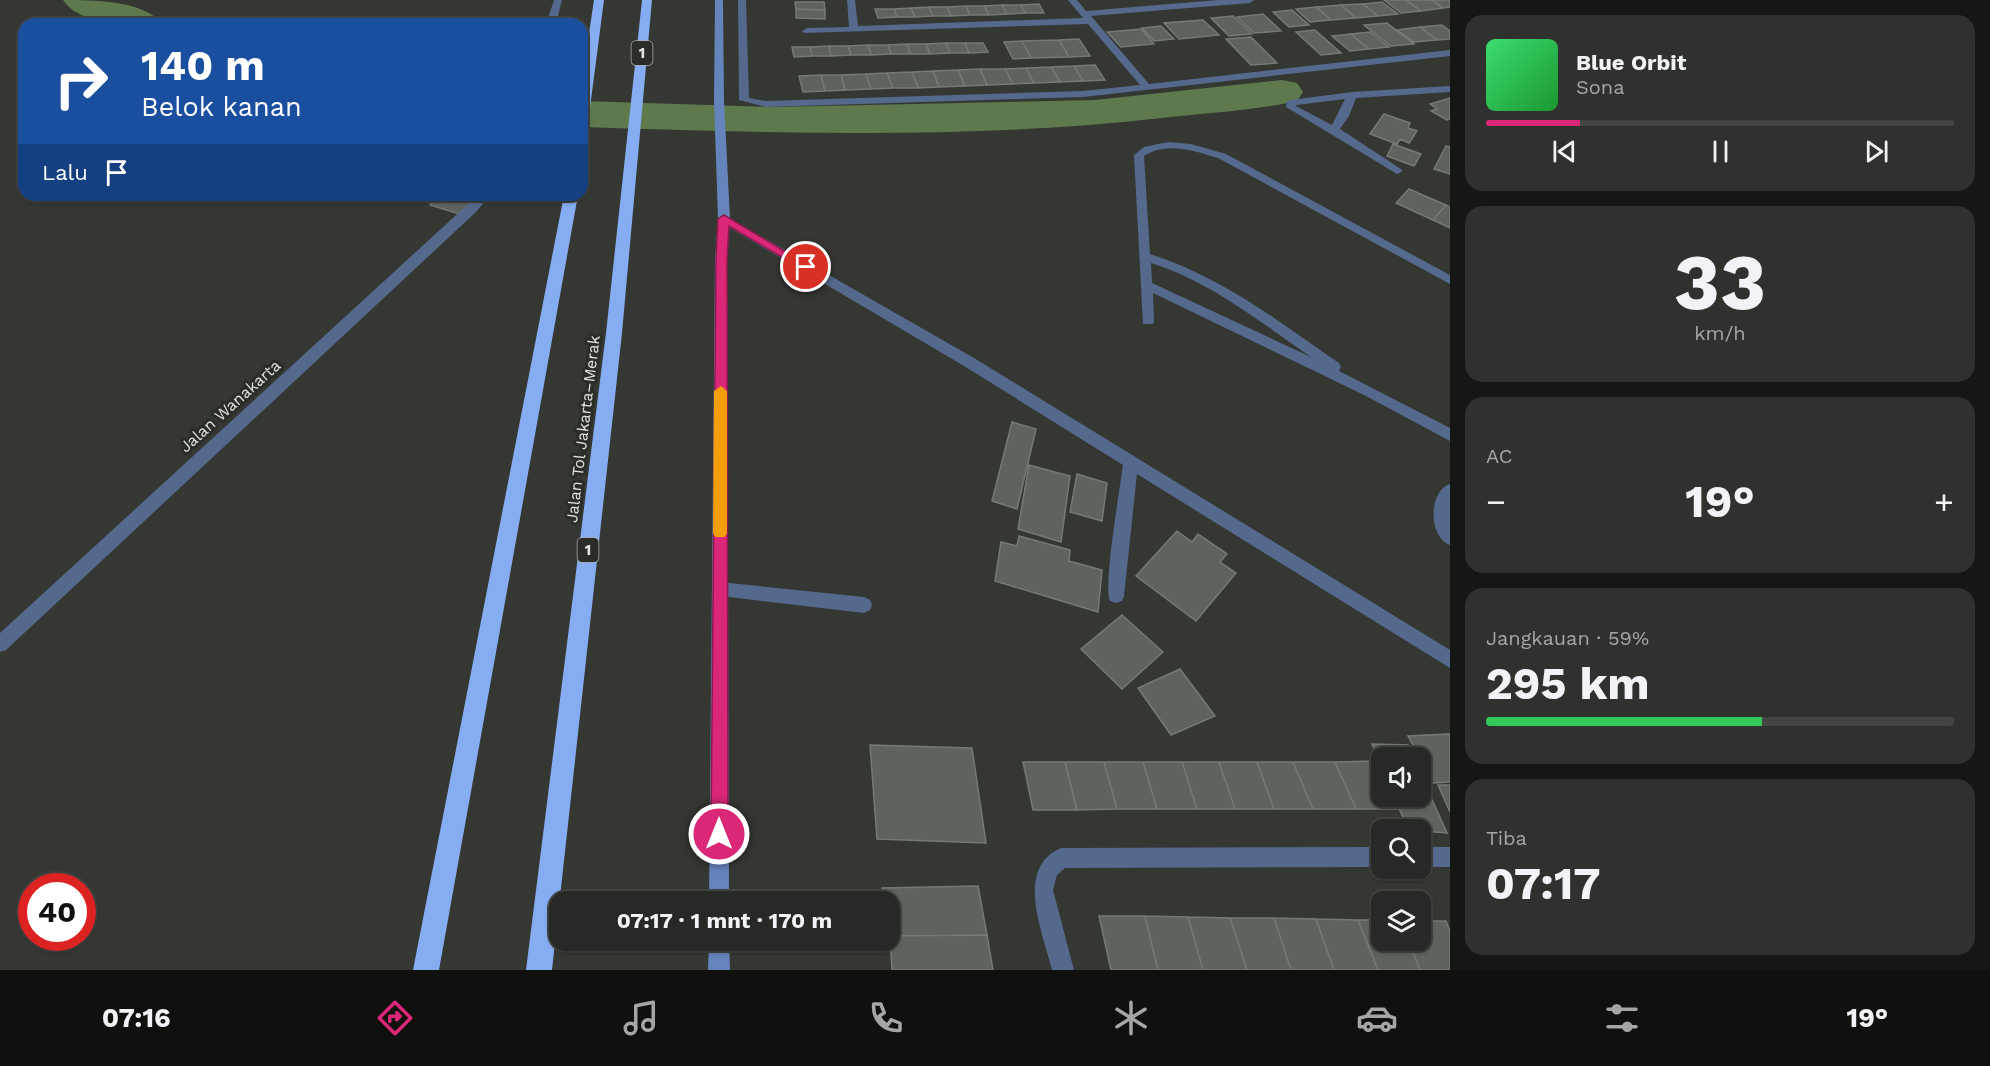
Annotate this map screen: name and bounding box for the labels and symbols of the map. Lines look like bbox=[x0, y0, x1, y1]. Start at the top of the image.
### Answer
road number: 1 bbox=[632, 41, 652, 65]
pin bbox=[780, 241, 831, 292]
street label: Jalan Tol Jakarta–Merak bbox=[562, 334, 604, 524]
street label: Jalan Wanakarta bbox=[176, 356, 284, 456]
road number: 1 bbox=[578, 538, 598, 562]
position arrow bbox=[687, 802, 751, 866]
speed limit sign: 40 bbox=[18, 873, 96, 951]

